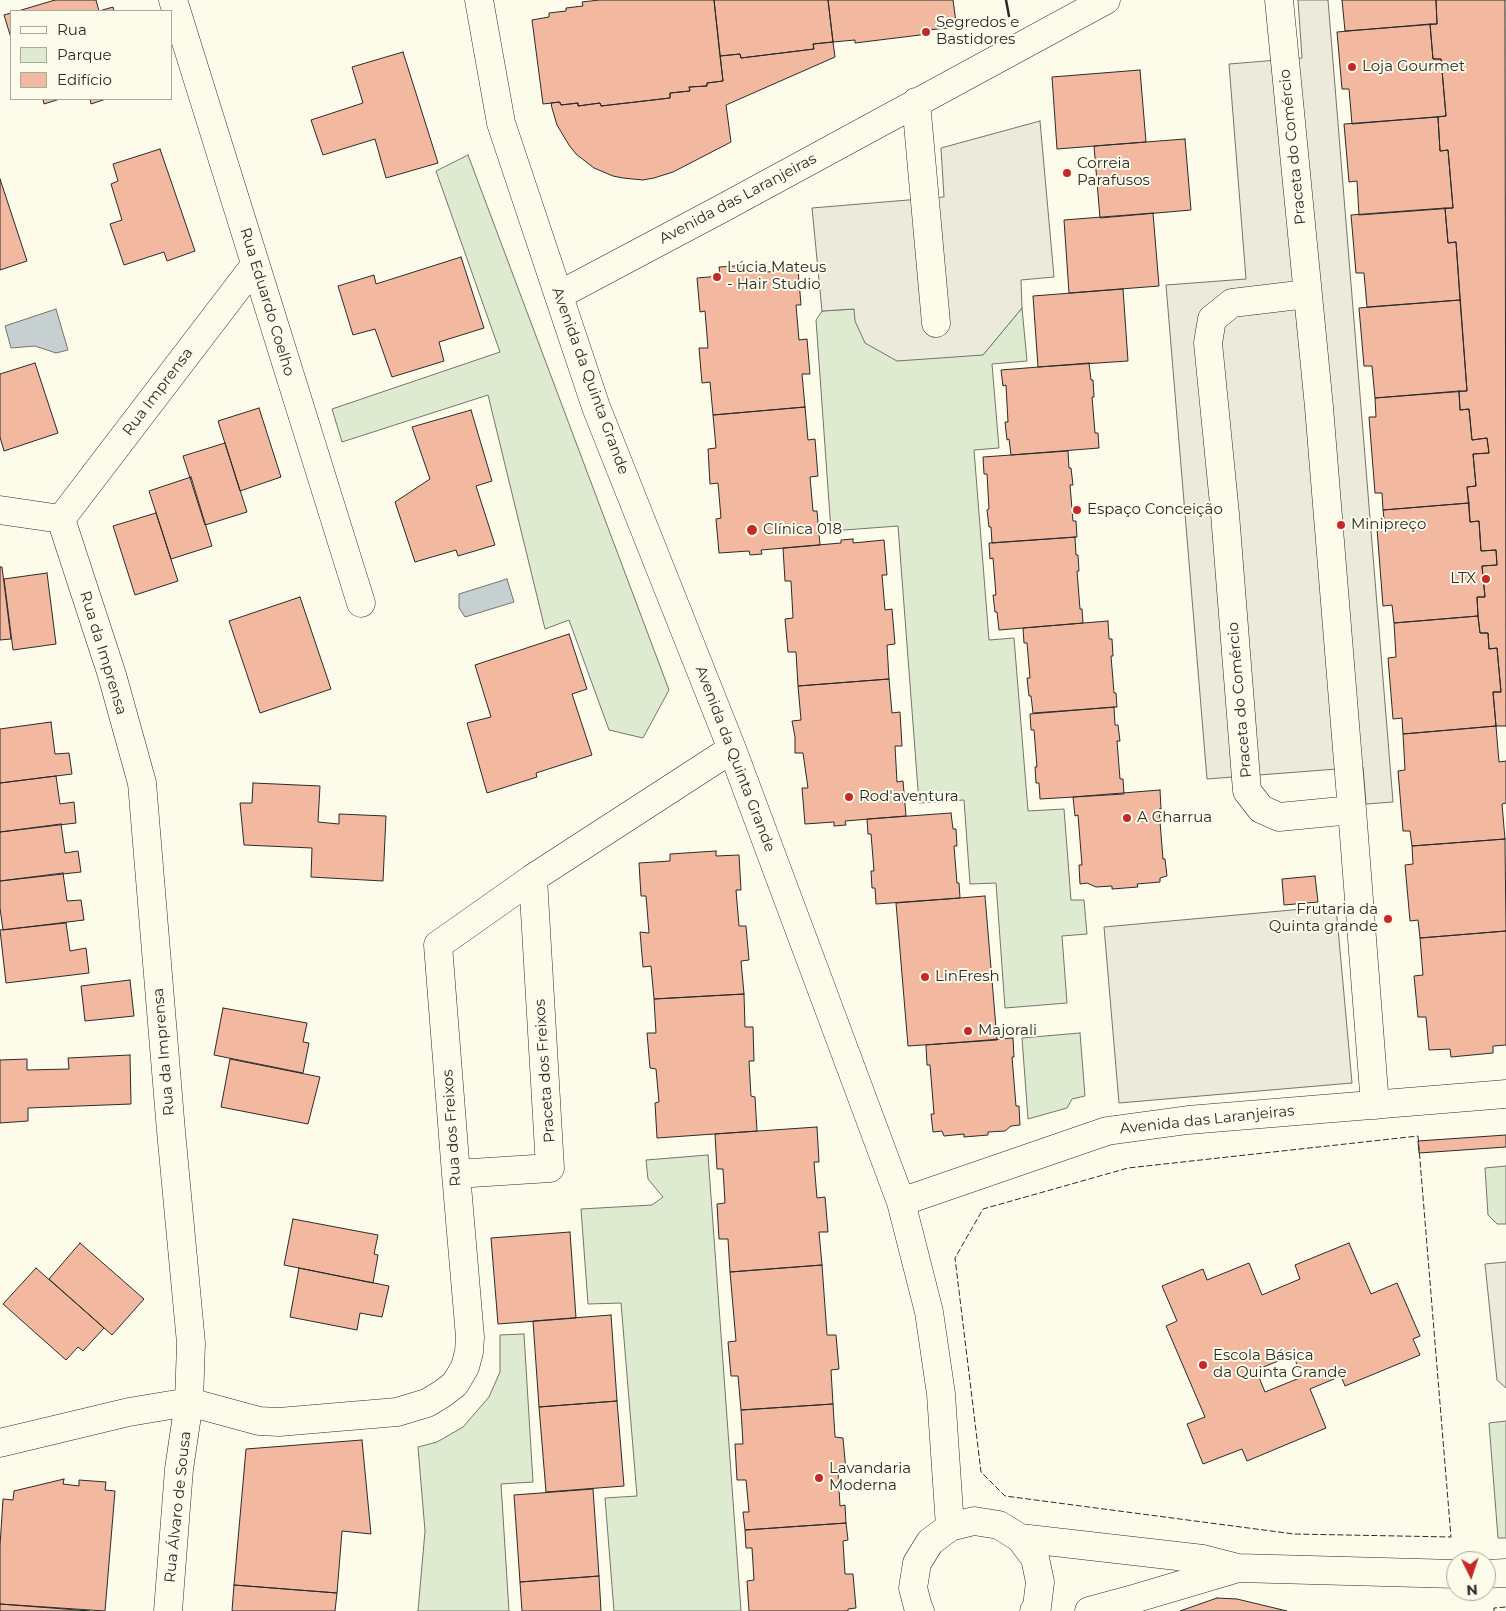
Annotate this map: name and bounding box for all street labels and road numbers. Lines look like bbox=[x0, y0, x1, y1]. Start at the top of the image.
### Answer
street label: Praceta do Comércio bbox=[1276, 68, 1310, 226]
street label: Avenida das Laranjeiras bbox=[656, 150, 820, 248]
street label: Rua Eduardo Coelho bbox=[236, 226, 298, 378]
street label: Avenida da Quinta Grande bbox=[548, 285, 632, 477]
street label: Rua Imprensa bbox=[119, 344, 197, 440]
street label: Rua da Imprensa bbox=[76, 589, 130, 717]
street label: Praceta do Comércio bbox=[1224, 621, 1256, 779]
street label: Avenida da Quinta Grande bbox=[691, 663, 779, 855]
street label: Rua da Imprensa bbox=[149, 987, 179, 1117]
street label: Praceta dos Freixos bbox=[531, 998, 559, 1144]
street label: Rua dos Freixos bbox=[439, 1069, 465, 1187]
street label: Avenida das Laranjeiras bbox=[1119, 1102, 1295, 1138]
street label: Rua Álvaro de Sousa bbox=[161, 1430, 195, 1584]

